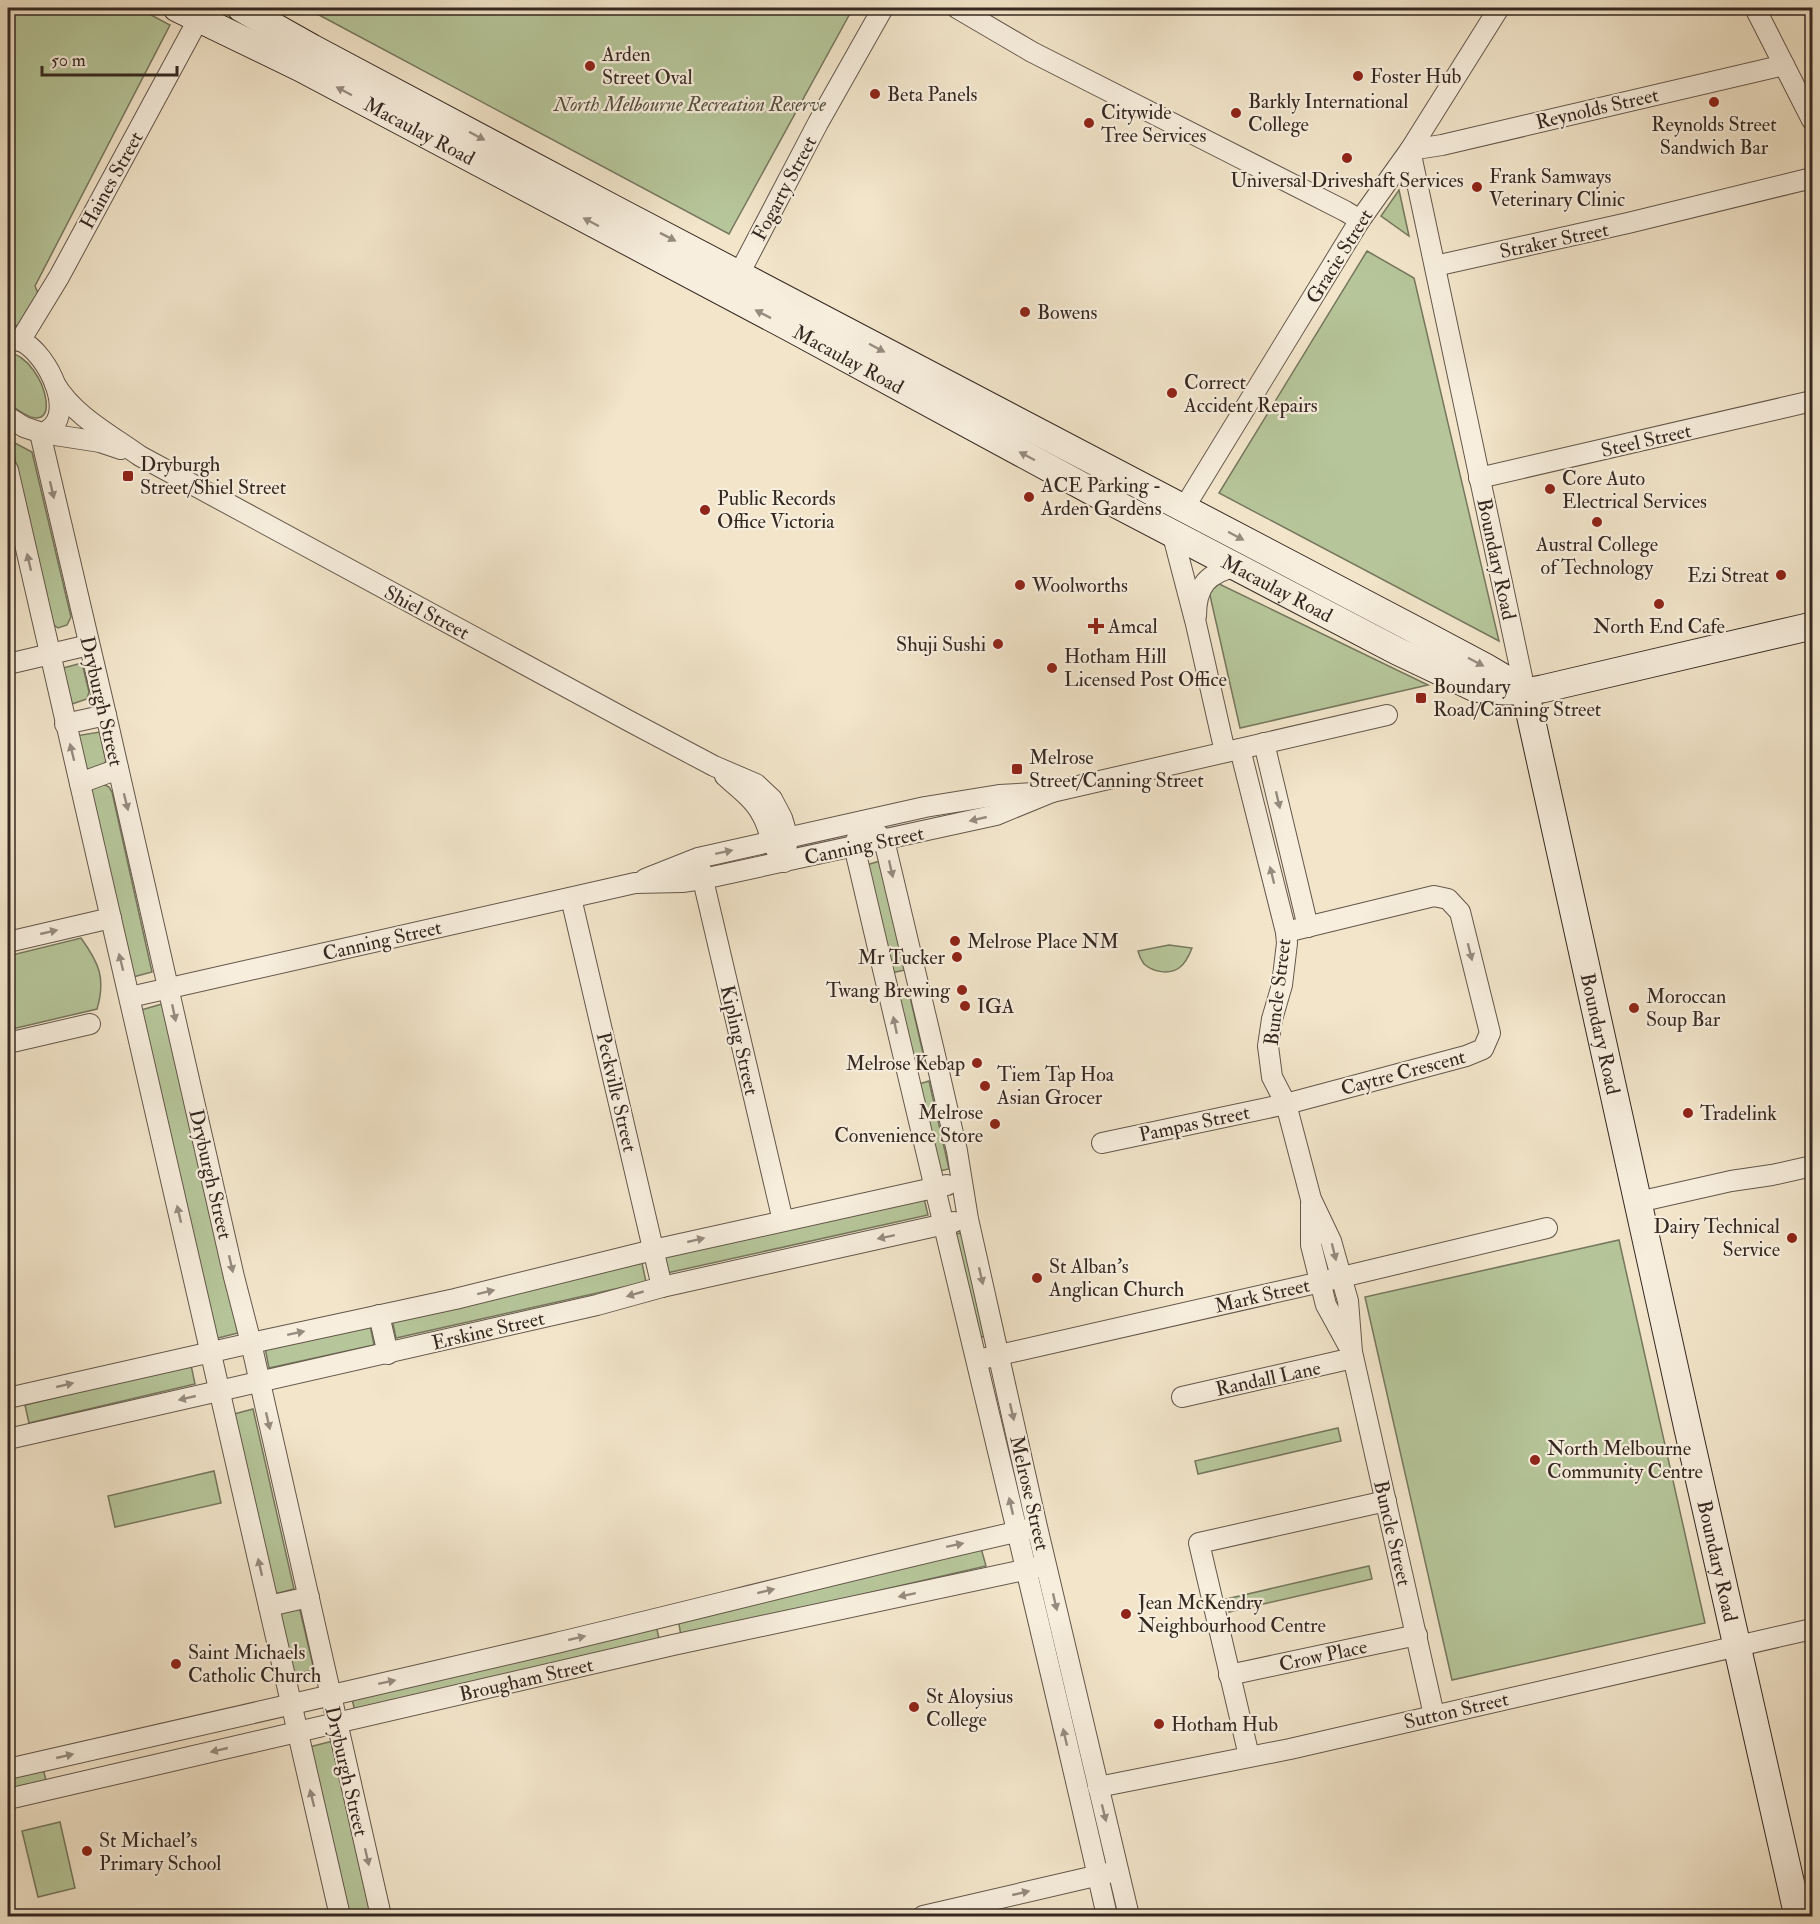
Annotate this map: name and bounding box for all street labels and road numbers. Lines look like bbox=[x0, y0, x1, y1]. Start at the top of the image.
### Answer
street label: Reynolds Street bbox=[1533, 82, 1661, 135]
street label: Macaulay Road bbox=[360, 92, 479, 171]
street label: Haines Street bbox=[74, 127, 149, 233]
street label: Fogarty Street bbox=[746, 131, 823, 245]
street label: Gracie Street bbox=[1301, 204, 1379, 308]
street label: Straker Street bbox=[1497, 217, 1611, 264]
street label: Macaulay Road bbox=[789, 320, 908, 400]
street label: Steel Street bbox=[1599, 418, 1694, 463]
street label: Boundary Road bbox=[1471, 496, 1522, 622]
street label: Macaulay Road bbox=[1217, 549, 1337, 628]
street label: Shiel Street bbox=[380, 580, 474, 645]
street label: Dryburgh Street bbox=[74, 634, 129, 769]
street label: Canning Street bbox=[802, 821, 927, 870]
street label: Canning Street bbox=[320, 915, 445, 966]
street label: Buncle Street bbox=[1259, 937, 1297, 1047]
street label: Boundary Road bbox=[1575, 971, 1626, 1097]
street label: Kipling Street bbox=[714, 983, 764, 1098]
street label: Peckville Street bbox=[591, 1030, 643, 1155]
street label: Caytre Crescent bbox=[1338, 1044, 1469, 1101]
street label: Pampas Street bbox=[1136, 1099, 1252, 1148]
street label: Dryburgh Street bbox=[183, 1107, 238, 1242]
street label: Mark Street bbox=[1212, 1272, 1313, 1319]
street label: Erskine Street bbox=[429, 1305, 547, 1356]
street label: Randall Lane bbox=[1213, 1355, 1323, 1402]
street label: Melrose Street bbox=[1004, 1433, 1055, 1553]
street label: Buncle Street bbox=[1368, 1478, 1417, 1589]
street label: Boundary Road bbox=[1691, 1498, 1743, 1624]
street label: Crow Place bbox=[1277, 1634, 1369, 1677]
street label: Brougham Street bbox=[457, 1652, 596, 1707]
street label: Sutton Street bbox=[1401, 1686, 1511, 1735]
street label: Dryburgh Street bbox=[319, 1704, 374, 1839]

